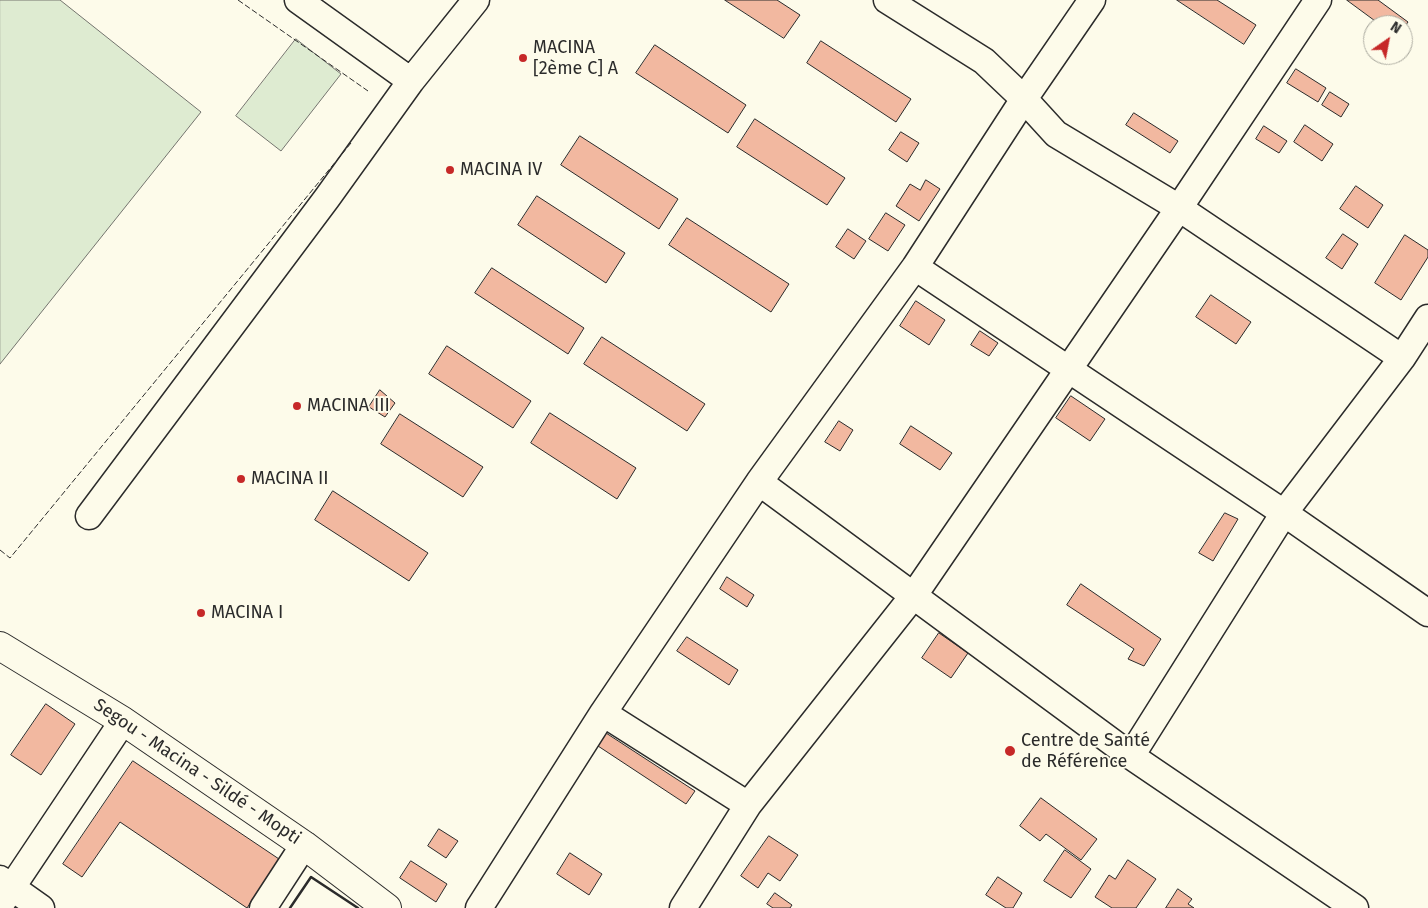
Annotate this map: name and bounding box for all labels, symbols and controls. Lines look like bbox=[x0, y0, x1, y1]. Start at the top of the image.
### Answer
north arrow bbox=[1363, 15, 1413, 65]
text: N bbox=[1387, 18, 1404, 37]
place label: MACINA [2ème C] A bbox=[533, 37, 618, 80]
marker: MACINA [2ème C] A bbox=[517, 52, 529, 64]
place label: MACINA IV bbox=[460, 159, 542, 181]
marker: MACINA IV bbox=[444, 164, 456, 176]
place label: MACINA III bbox=[307, 395, 390, 417]
marker: MACINA III bbox=[291, 400, 303, 412]
place label: MACINA II bbox=[251, 468, 329, 490]
marker: MACINA II bbox=[235, 473, 247, 485]
place label: MACINA I bbox=[211, 602, 283, 624]
marker: MACINA I bbox=[195, 607, 207, 619]
street label: Segou - Macina - Sildé - Mopti bbox=[89, 694, 305, 850]
place label: Centre de Santé de Référence bbox=[1021, 730, 1150, 772]
marker: Centre de Santé de Référence bbox=[1003, 744, 1017, 758]

